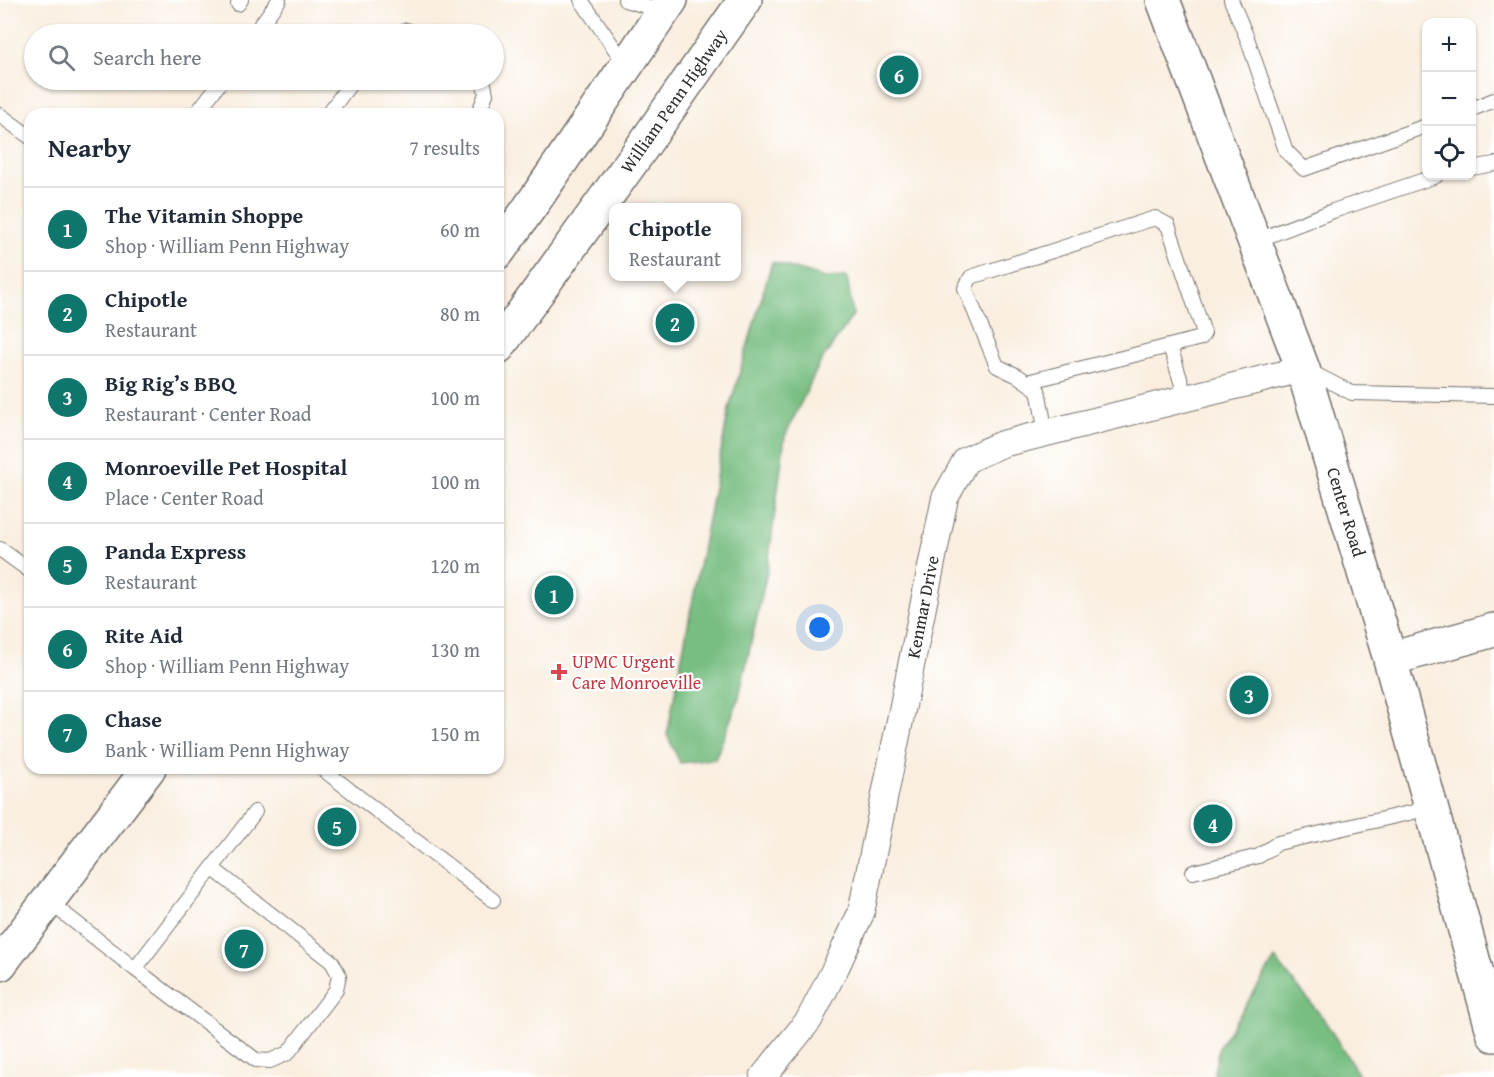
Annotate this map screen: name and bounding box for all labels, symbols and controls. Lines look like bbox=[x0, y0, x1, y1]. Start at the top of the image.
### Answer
map controls bbox=[1422, 18, 1476, 180]
button: + bbox=[1422, 18, 1476, 72]
street label: William Penn Highway bbox=[613, 23, 734, 179]
search box bbox=[24, 24, 504, 90]
icon: search bbox=[45, 41, 78, 74]
text: Search here bbox=[93, 41, 202, 73]
pin: 6 bbox=[880, 52, 918, 98]
button: − bbox=[1422, 72, 1476, 126]
button: locate bbox=[1422, 126, 1476, 180]
text: Nearby bbox=[48, 128, 131, 167]
text: 7 results bbox=[409, 133, 480, 162]
text: The Vitamin Shoppe bbox=[105, 199, 303, 231]
popup bbox=[609, 203, 741, 281]
text: Chipotle bbox=[629, 212, 711, 244]
text: 1 bbox=[62, 215, 73, 244]
text: 60 m bbox=[440, 215, 480, 244]
text: Shop · William Penn Highway bbox=[105, 231, 349, 260]
text: Restaurant bbox=[629, 244, 721, 273]
text: Chipotle bbox=[105, 283, 187, 315]
text: 2 bbox=[62, 299, 73, 328]
text: 80 m bbox=[440, 299, 480, 328]
pin: 2 bbox=[656, 300, 694, 346]
text: Restaurant bbox=[105, 315, 197, 344]
text: Big Rig’s BBQ bbox=[105, 367, 235, 399]
text: 3 bbox=[62, 383, 73, 412]
text: 100 m bbox=[430, 383, 480, 412]
text: Restaurant · Center Road bbox=[105, 399, 312, 428]
text: Monroeville Pet Hospital bbox=[105, 451, 347, 483]
street label: Center Road bbox=[1320, 464, 1373, 560]
text: 4 bbox=[62, 467, 73, 496]
text: 100 m bbox=[430, 467, 480, 496]
text: Place · Center Road bbox=[105, 483, 264, 512]
text: Panda Express bbox=[105, 535, 246, 567]
text: 5 bbox=[62, 551, 73, 580]
text: 120 m bbox=[430, 551, 480, 580]
street label: Kenmar Drive bbox=[899, 553, 946, 661]
text: Restaurant bbox=[105, 567, 197, 596]
pin: 1 bbox=[534, 572, 574, 618]
your location bbox=[805, 613, 834, 642]
text: Rite Aid bbox=[105, 619, 183, 651]
text: 6 bbox=[62, 635, 73, 664]
text: 130 m bbox=[430, 635, 480, 664]
place label: UPMC Urgent Care Monroeville bbox=[572, 648, 701, 696]
text: Shop · William Penn Highway bbox=[105, 651, 349, 680]
marker: UPMC Urgent Care Monroeville bbox=[550, 663, 568, 681]
pin: 3 bbox=[1230, 672, 1268, 718]
text: Chase bbox=[105, 703, 162, 735]
text: 7 bbox=[62, 719, 73, 748]
text: 150 m bbox=[430, 719, 480, 748]
text: Bank · William Penn Highway bbox=[105, 735, 349, 764]
pin: 4 bbox=[1194, 802, 1232, 846]
pin: 5 bbox=[318, 804, 356, 850]
pin: 7 bbox=[224, 926, 264, 972]

